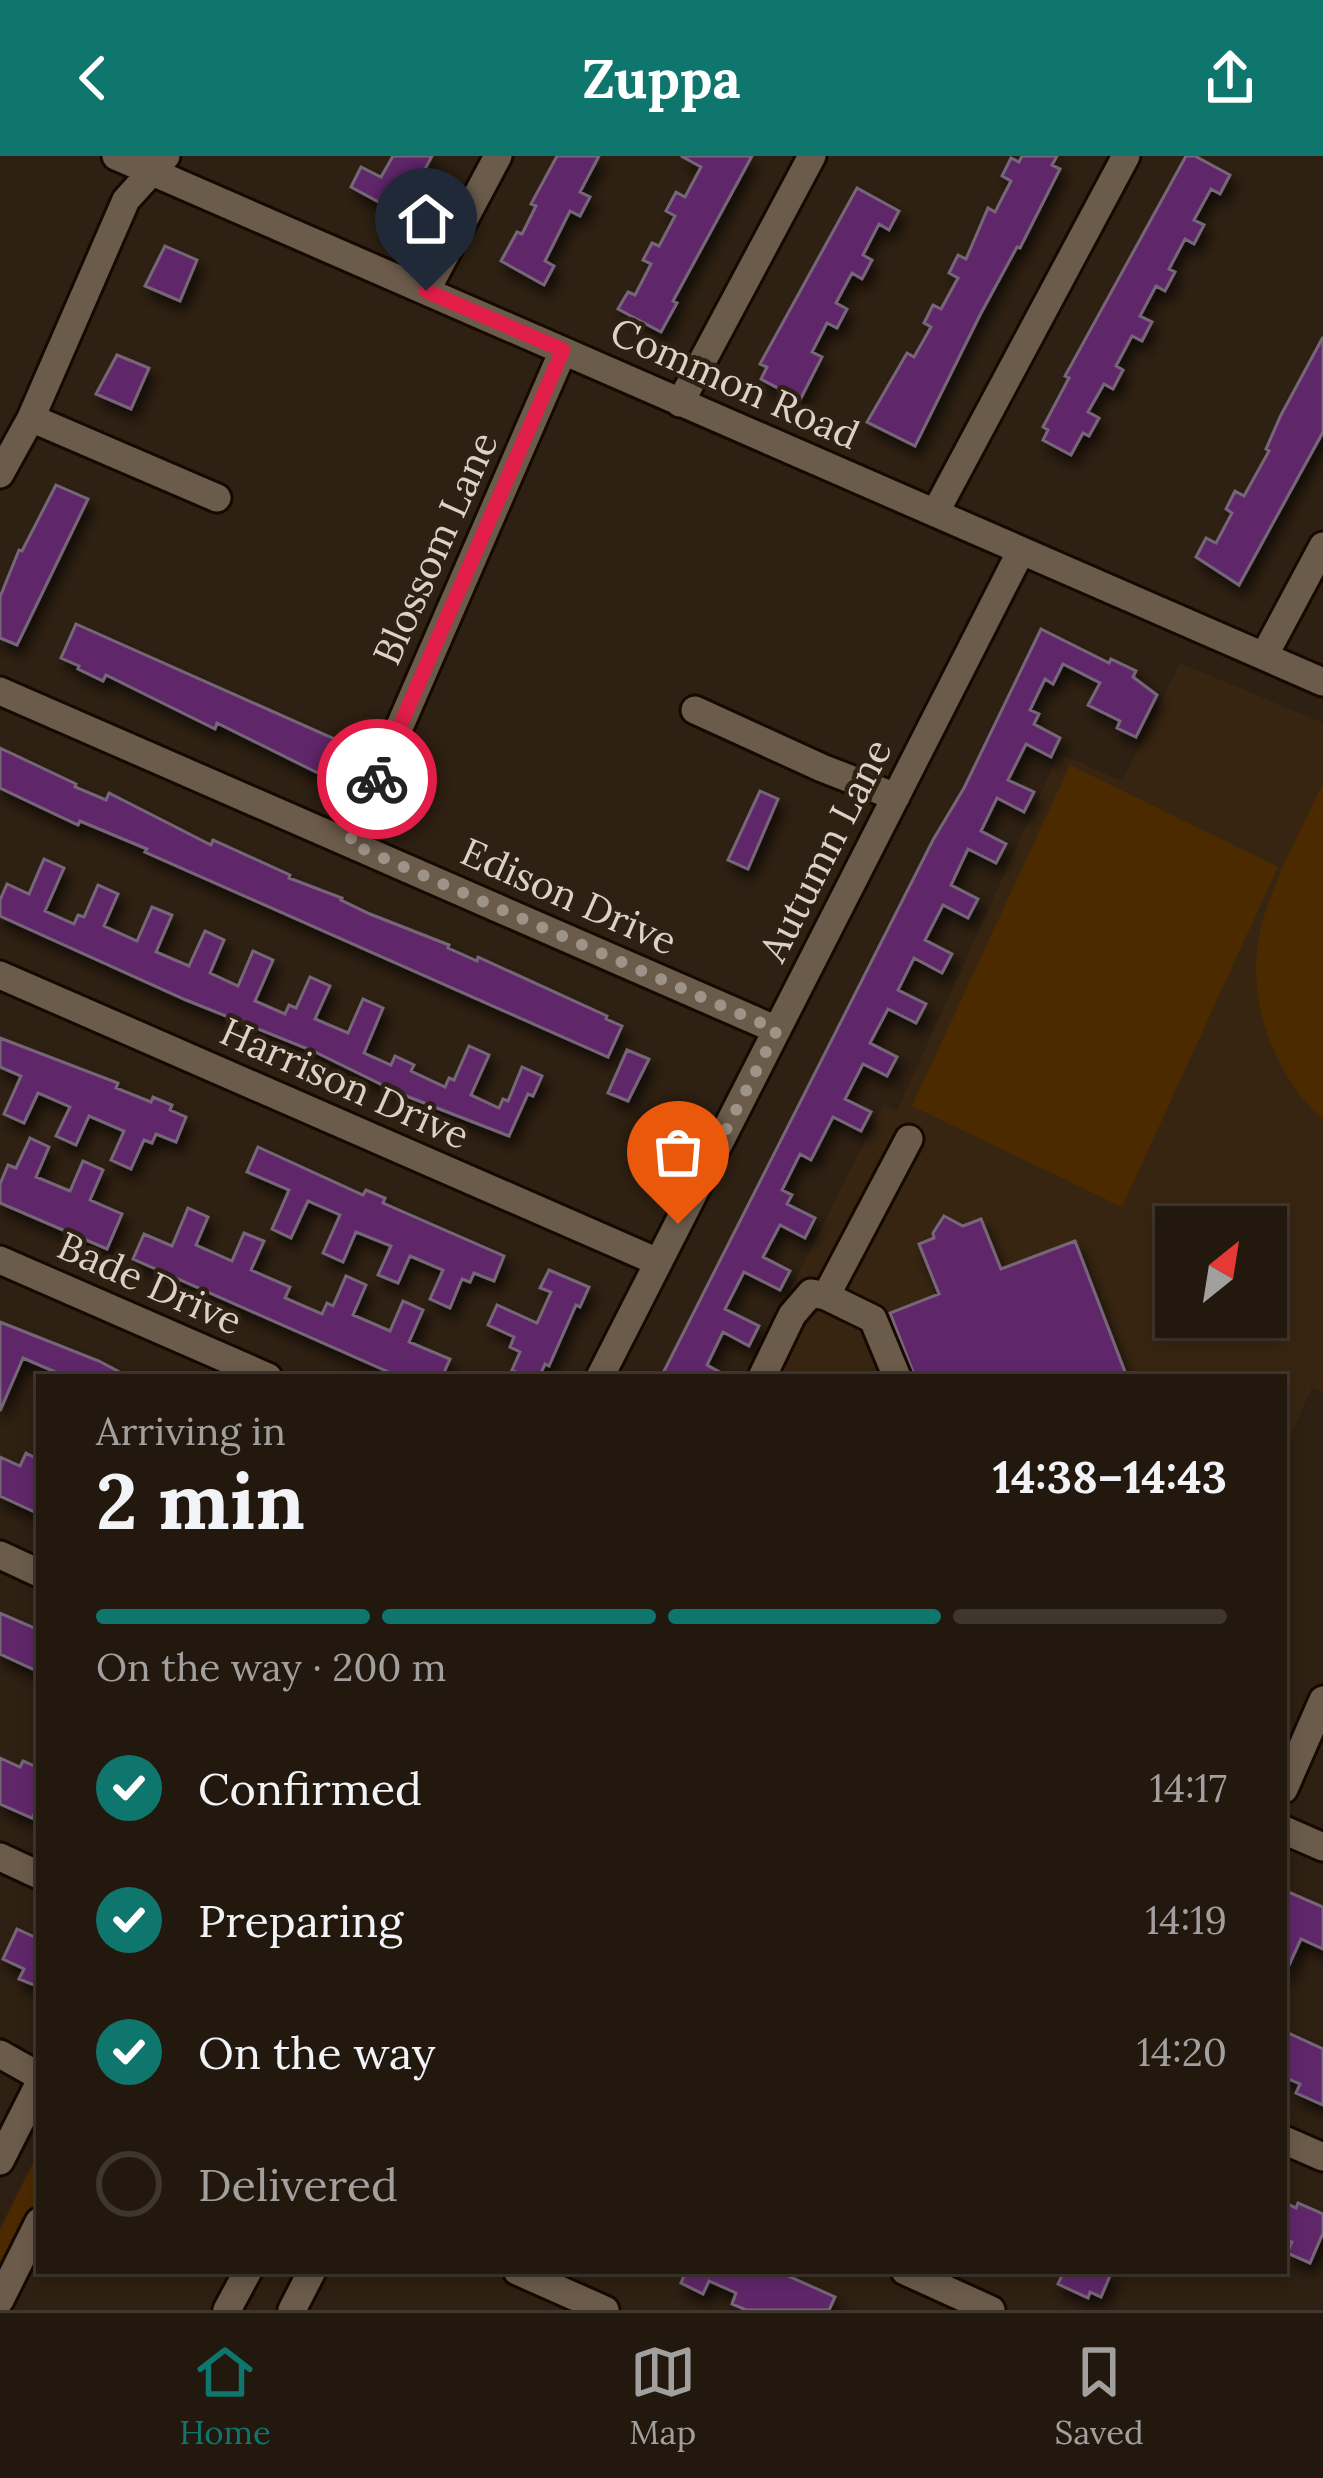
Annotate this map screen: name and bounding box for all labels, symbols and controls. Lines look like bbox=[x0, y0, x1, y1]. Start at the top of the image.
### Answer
text: Zuppa bbox=[582, 44, 741, 113]
icon: back bbox=[60, 45, 126, 111]
icon: share bbox=[1197, 45, 1263, 111]
pin bbox=[375, 168, 477, 291]
icon: home bbox=[393, 186, 459, 252]
street label: Common Road bbox=[603, 306, 867, 460]
street label: Blossom Lane bbox=[361, 424, 509, 672]
courier bbox=[317, 719, 437, 839]
street label: Autumn Lane bbox=[747, 730, 902, 971]
icon: bike bbox=[344, 746, 410, 812]
street label: Edison Drive bbox=[453, 826, 685, 966]
street label: Harrison Drive bbox=[213, 1006, 477, 1160]
pin bbox=[627, 1101, 729, 1224]
icon: bag bbox=[645, 1119, 711, 1185]
north arrow bbox=[1155, 1206, 1287, 1338]
map controls bbox=[1155, 1206, 1287, 1338]
street label: Bade Drive bbox=[50, 1220, 250, 1346]
text: Arriving in bbox=[96, 1406, 286, 1456]
text: 14:38–14:43 bbox=[993, 1448, 1227, 1505]
text: 2 min bbox=[96, 1451, 305, 1550]
text: On the way · 200 m bbox=[96, 1642, 447, 1692]
icon: check bbox=[96, 1755, 162, 1821]
text: Confirmed bbox=[198, 1760, 422, 1817]
text: 14:17 bbox=[1150, 1763, 1227, 1813]
icon: check bbox=[96, 1887, 162, 1953]
text: Preparing bbox=[198, 1892, 403, 1949]
text: 14:19 bbox=[1145, 1895, 1227, 1945]
icon: check bbox=[96, 2019, 162, 2085]
text: On the way bbox=[198, 2024, 436, 2081]
text: 14:20 bbox=[1137, 2027, 1227, 2077]
text: Delivered bbox=[198, 2156, 398, 2213]
tab: Home bbox=[179, 2339, 271, 2453]
tab: Map bbox=[629, 2339, 696, 2453]
tab: Saved bbox=[1055, 2339, 1144, 2453]

